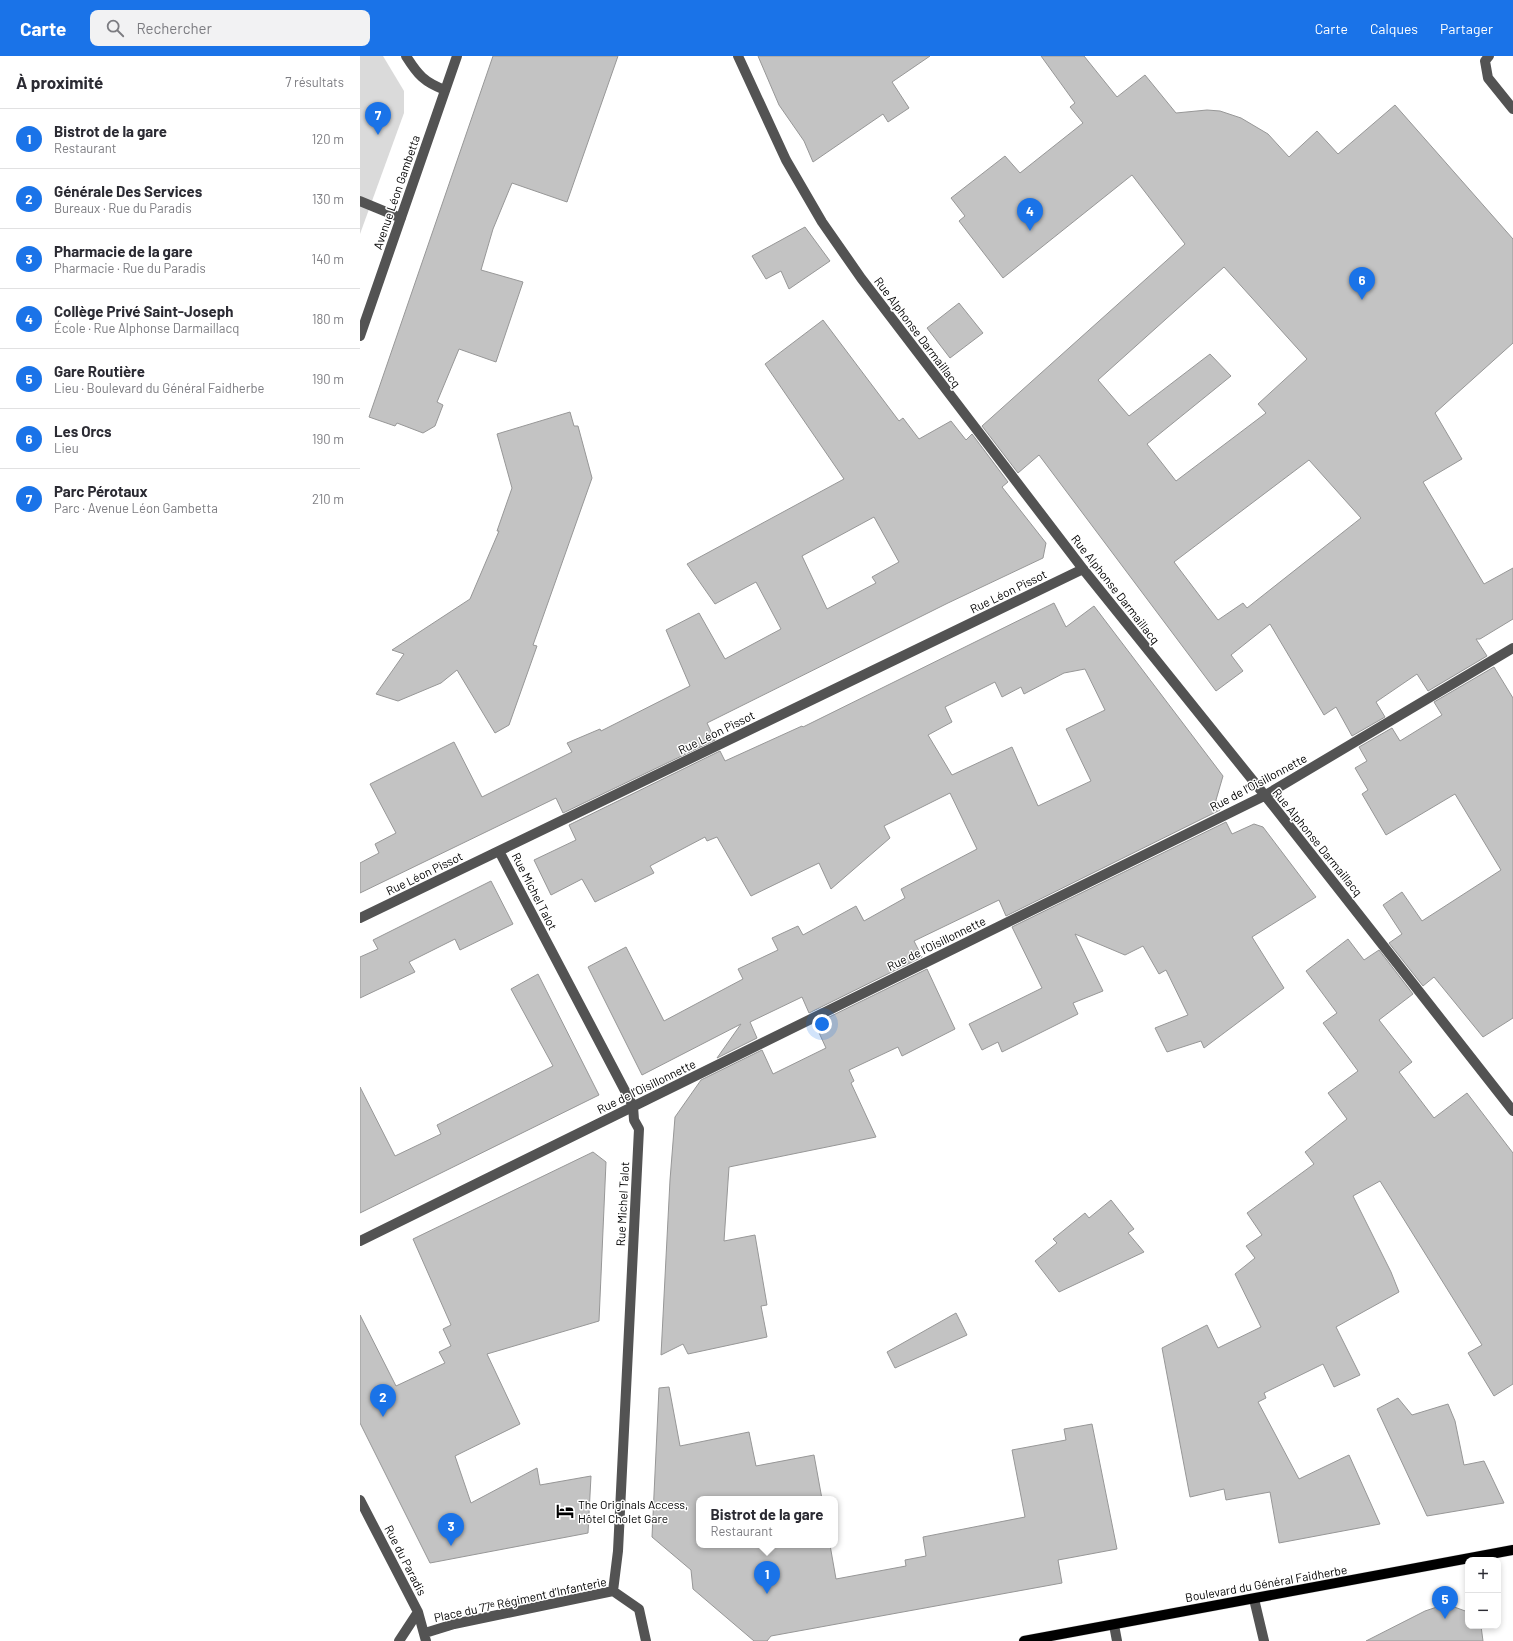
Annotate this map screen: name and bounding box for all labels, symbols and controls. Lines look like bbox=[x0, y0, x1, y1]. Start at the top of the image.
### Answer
search box bbox=[90, 10, 370, 46]
text: Carte bbox=[20, 17, 66, 40]
icon: search bbox=[104, 17, 126, 39]
text: Rechercher bbox=[136, 19, 212, 37]
text: Carte bbox=[1315, 20, 1348, 37]
text: Calques bbox=[1370, 20, 1418, 37]
text: Partager bbox=[1440, 20, 1493, 37]
text: À proximité bbox=[16, 72, 103, 92]
text: 7 résultats bbox=[285, 74, 344, 90]
pin: 7 bbox=[365, 102, 391, 135]
text: Bistrot de la gare bbox=[54, 122, 167, 140]
text: 1 bbox=[27, 131, 31, 147]
text: 120 m bbox=[312, 131, 344, 147]
street label: Avenue Léon Gambetta bbox=[370, 133, 422, 251]
text: Restaurant bbox=[54, 140, 116, 156]
text: Générale Des Services bbox=[54, 182, 202, 200]
text: 2 bbox=[25, 191, 33, 207]
text: 130 m bbox=[312, 191, 344, 207]
pin: 4 bbox=[1017, 198, 1043, 231]
text: Bureaux · Rue du Paradis bbox=[54, 200, 192, 216]
text: Pharmacie de la gare bbox=[54, 242, 193, 260]
text: 3 bbox=[25, 251, 33, 267]
text: 140 m bbox=[312, 251, 344, 267]
text: Pharmacie · Rue du Paradis bbox=[54, 260, 206, 276]
pin: 6 bbox=[1349, 267, 1375, 300]
street label: Rue Alphonse Darmaillacq bbox=[872, 274, 964, 390]
text: Collège Privé Saint-Joseph bbox=[54, 302, 234, 320]
text: 4 bbox=[25, 311, 33, 327]
text: 180 m bbox=[312, 311, 344, 327]
text: École · Rue Alphonse Darmaillacq bbox=[54, 320, 239, 336]
text: Gare Routière bbox=[54, 362, 145, 380]
text: 5 bbox=[25, 371, 33, 387]
text: 190 m bbox=[312, 371, 344, 387]
text: Lieu · Boulevard du Général Faidherbe bbox=[54, 380, 264, 396]
text: Les Orcs bbox=[54, 422, 112, 440]
text: 6 bbox=[26, 431, 32, 447]
text: 190 m bbox=[312, 431, 344, 447]
text: Lieu bbox=[54, 440, 79, 456]
text: Parc Pérotaux bbox=[54, 482, 148, 500]
text: 7 bbox=[26, 491, 32, 507]
text: 210 m bbox=[312, 491, 344, 507]
text: Parc · Avenue Léon Gambetta bbox=[54, 500, 218, 516]
street label: Rue Alphonse Darmaillacq bbox=[1069, 532, 1163, 646]
street label: Rue Léon Pissot bbox=[967, 566, 1049, 616]
street label: Rue Léon Pissot bbox=[675, 707, 757, 757]
street label: Rue de l’Oisillonnette bbox=[1207, 750, 1309, 814]
street label: Rue Alphonse Darmaillacq bbox=[1270, 785, 1366, 899]
street label: Rue Léon Pissot bbox=[383, 848, 465, 898]
street label: Rue Michel Talot bbox=[510, 850, 560, 932]
street label: Rue de l’Oisillonnette bbox=[884, 913, 988, 973]
your location bbox=[812, 1014, 832, 1034]
street label: Rue de l’Oisillonnette bbox=[594, 1056, 698, 1116]
street label: Rue Michel Talot bbox=[613, 1161, 631, 1247]
pin: 2 bbox=[370, 1384, 396, 1417]
popup bbox=[696, 1496, 838, 1548]
place label: The Originals Access, Hôtel Cholet Gare bbox=[578, 1497, 688, 1525]
hotel icon: The Originals Access, Hôtel Cholet Gare bbox=[555, 1501, 575, 1521]
text: Bistrot de la gare bbox=[711, 1505, 824, 1523]
pin: 3 bbox=[438, 1513, 464, 1546]
street label: Rue du Paradis bbox=[382, 1523, 430, 1598]
text: Restaurant bbox=[711, 1523, 773, 1539]
map controls bbox=[1465, 1557, 1501, 1629]
button: + bbox=[1465, 1557, 1501, 1593]
pin: 1 bbox=[754, 1561, 780, 1594]
street label: Boulevard du Général Faidherbe bbox=[1184, 1562, 1348, 1604]
street label: Place du 77ᵉ Régiment d’Infanterie bbox=[432, 1574, 608, 1624]
pin: 5 bbox=[1432, 1586, 1458, 1619]
button: − bbox=[1465, 1593, 1501, 1629]

